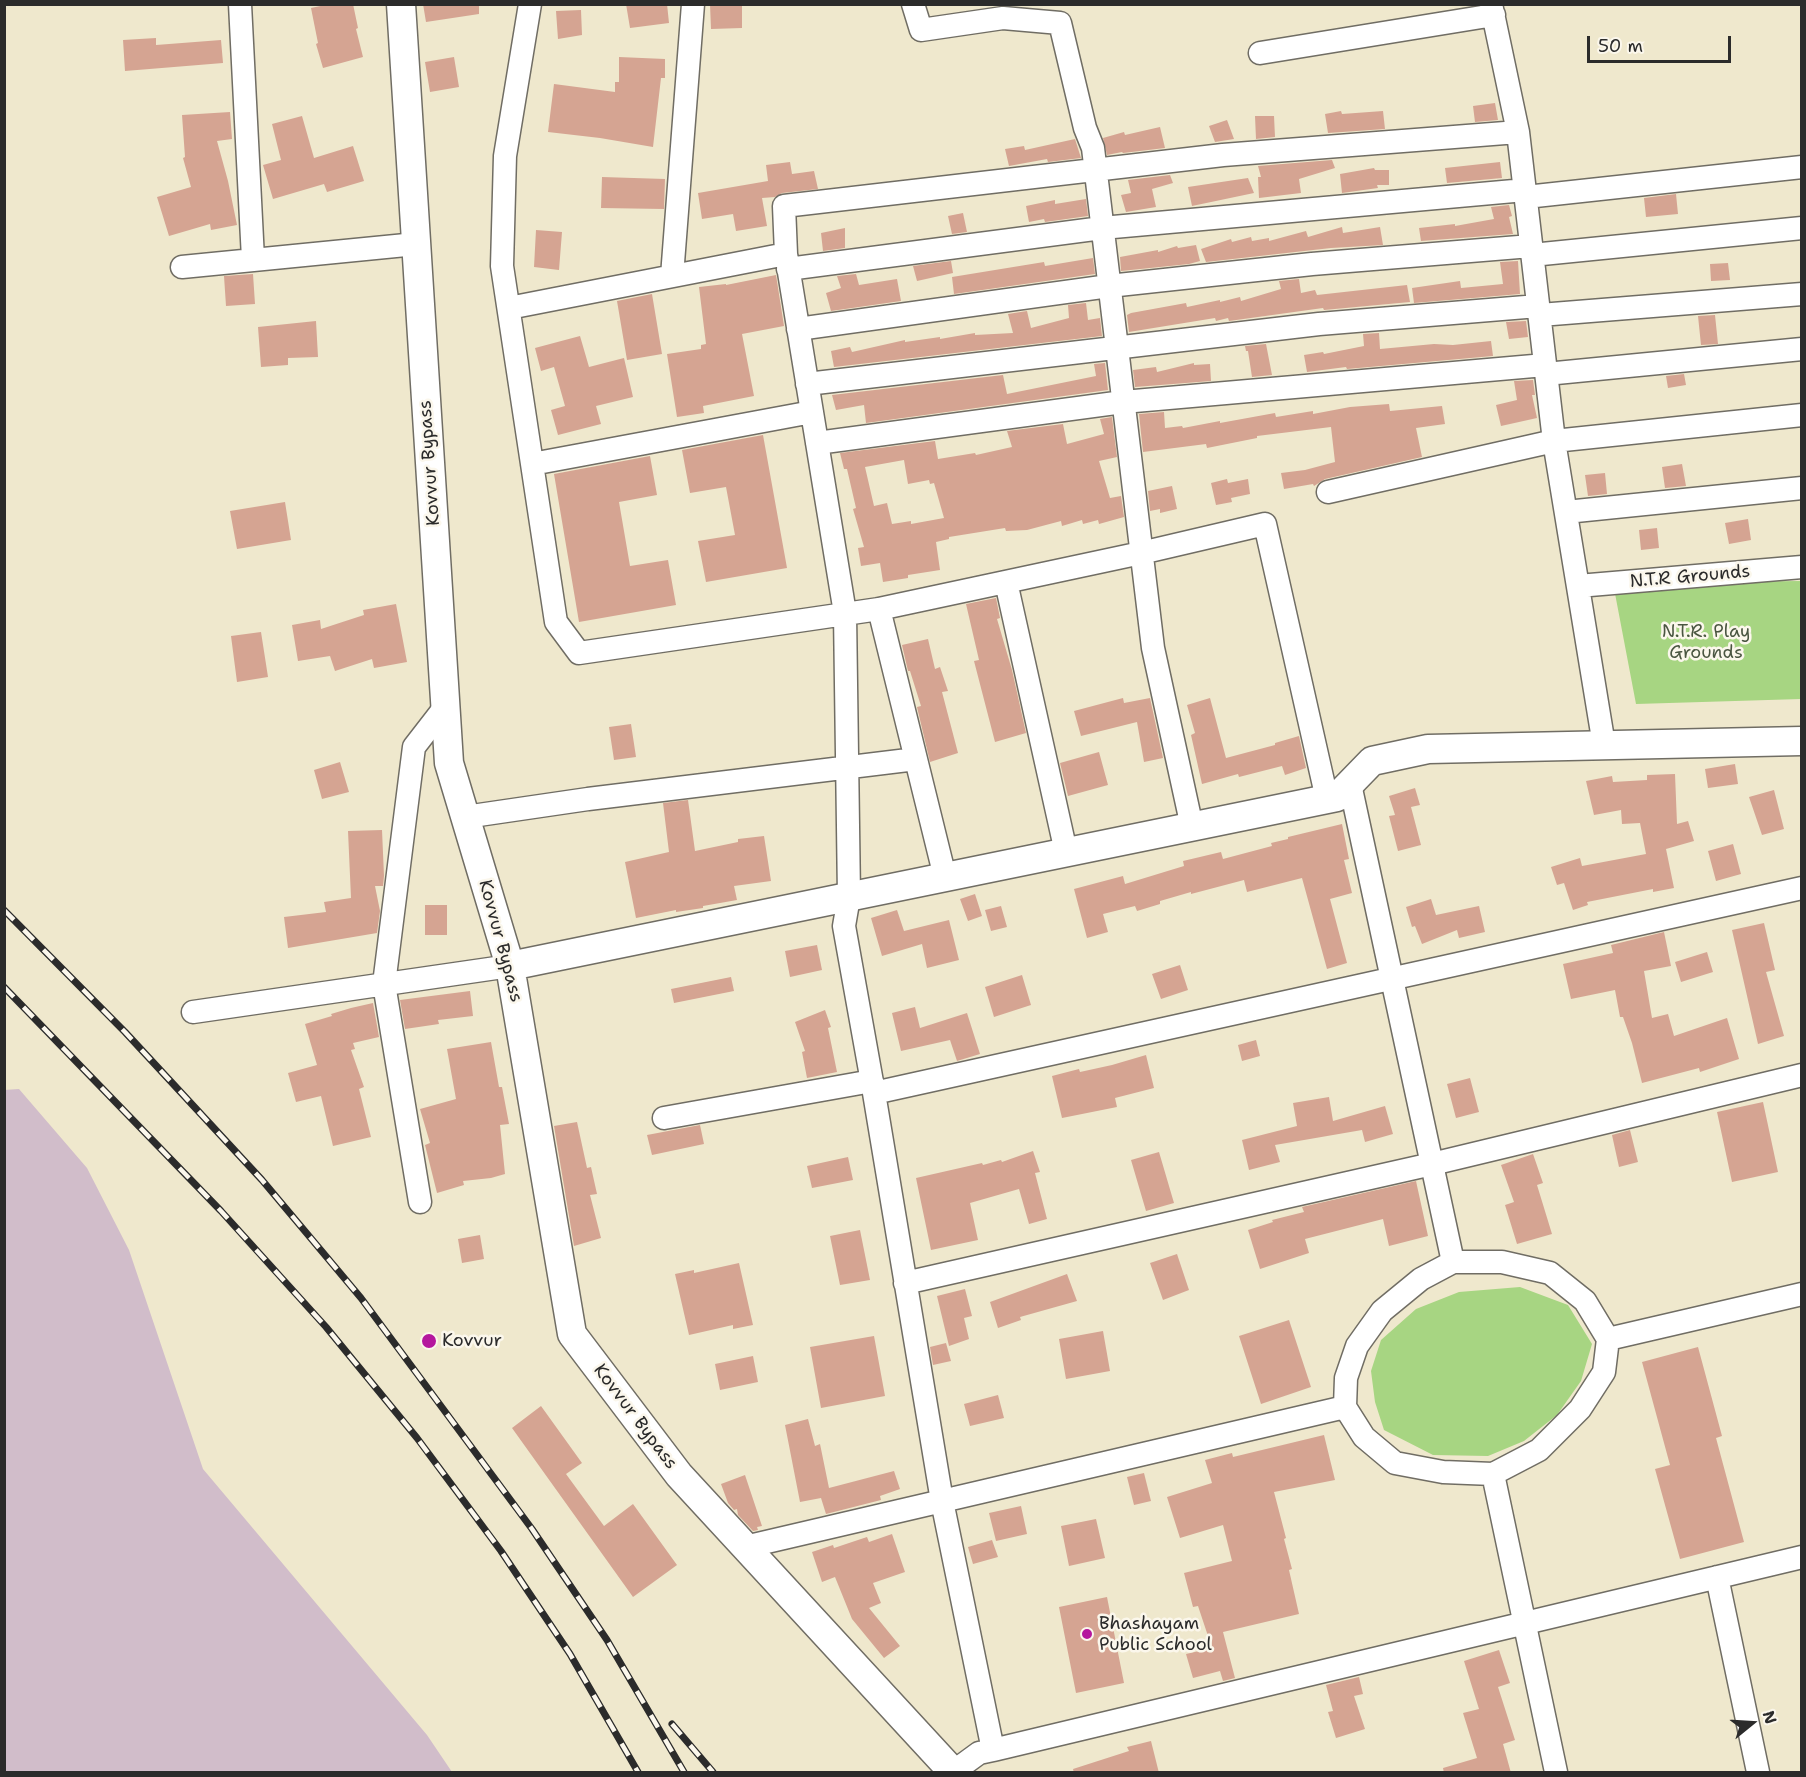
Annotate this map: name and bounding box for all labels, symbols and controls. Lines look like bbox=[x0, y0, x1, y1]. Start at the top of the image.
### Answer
scale bar bbox=[1590, 24, 1734, 62]
text: 50 m bbox=[1598, 34, 1643, 58]
street label: Kovvur Bypass bbox=[415, 399, 445, 527]
street label: N.T.R Grounds bbox=[1629, 561, 1751, 593]
park label: N.T.R. Play Grounds bbox=[1662, 621, 1750, 664]
street label: Kovvur Bypass bbox=[473, 877, 527, 1005]
place label: Kovvur bbox=[442, 1330, 502, 1352]
marker: Kovvur bbox=[420, 1332, 438, 1350]
street label: Kovvur Bypass bbox=[588, 1360, 682, 1474]
place label: Bhashayam Public School bbox=[1099, 1613, 1212, 1656]
marker: Bhashayam Public School bbox=[1080, 1627, 1094, 1641]
north arrow bbox=[1722, 1693, 1782, 1753]
text: N bbox=[1758, 1708, 1782, 1727]

